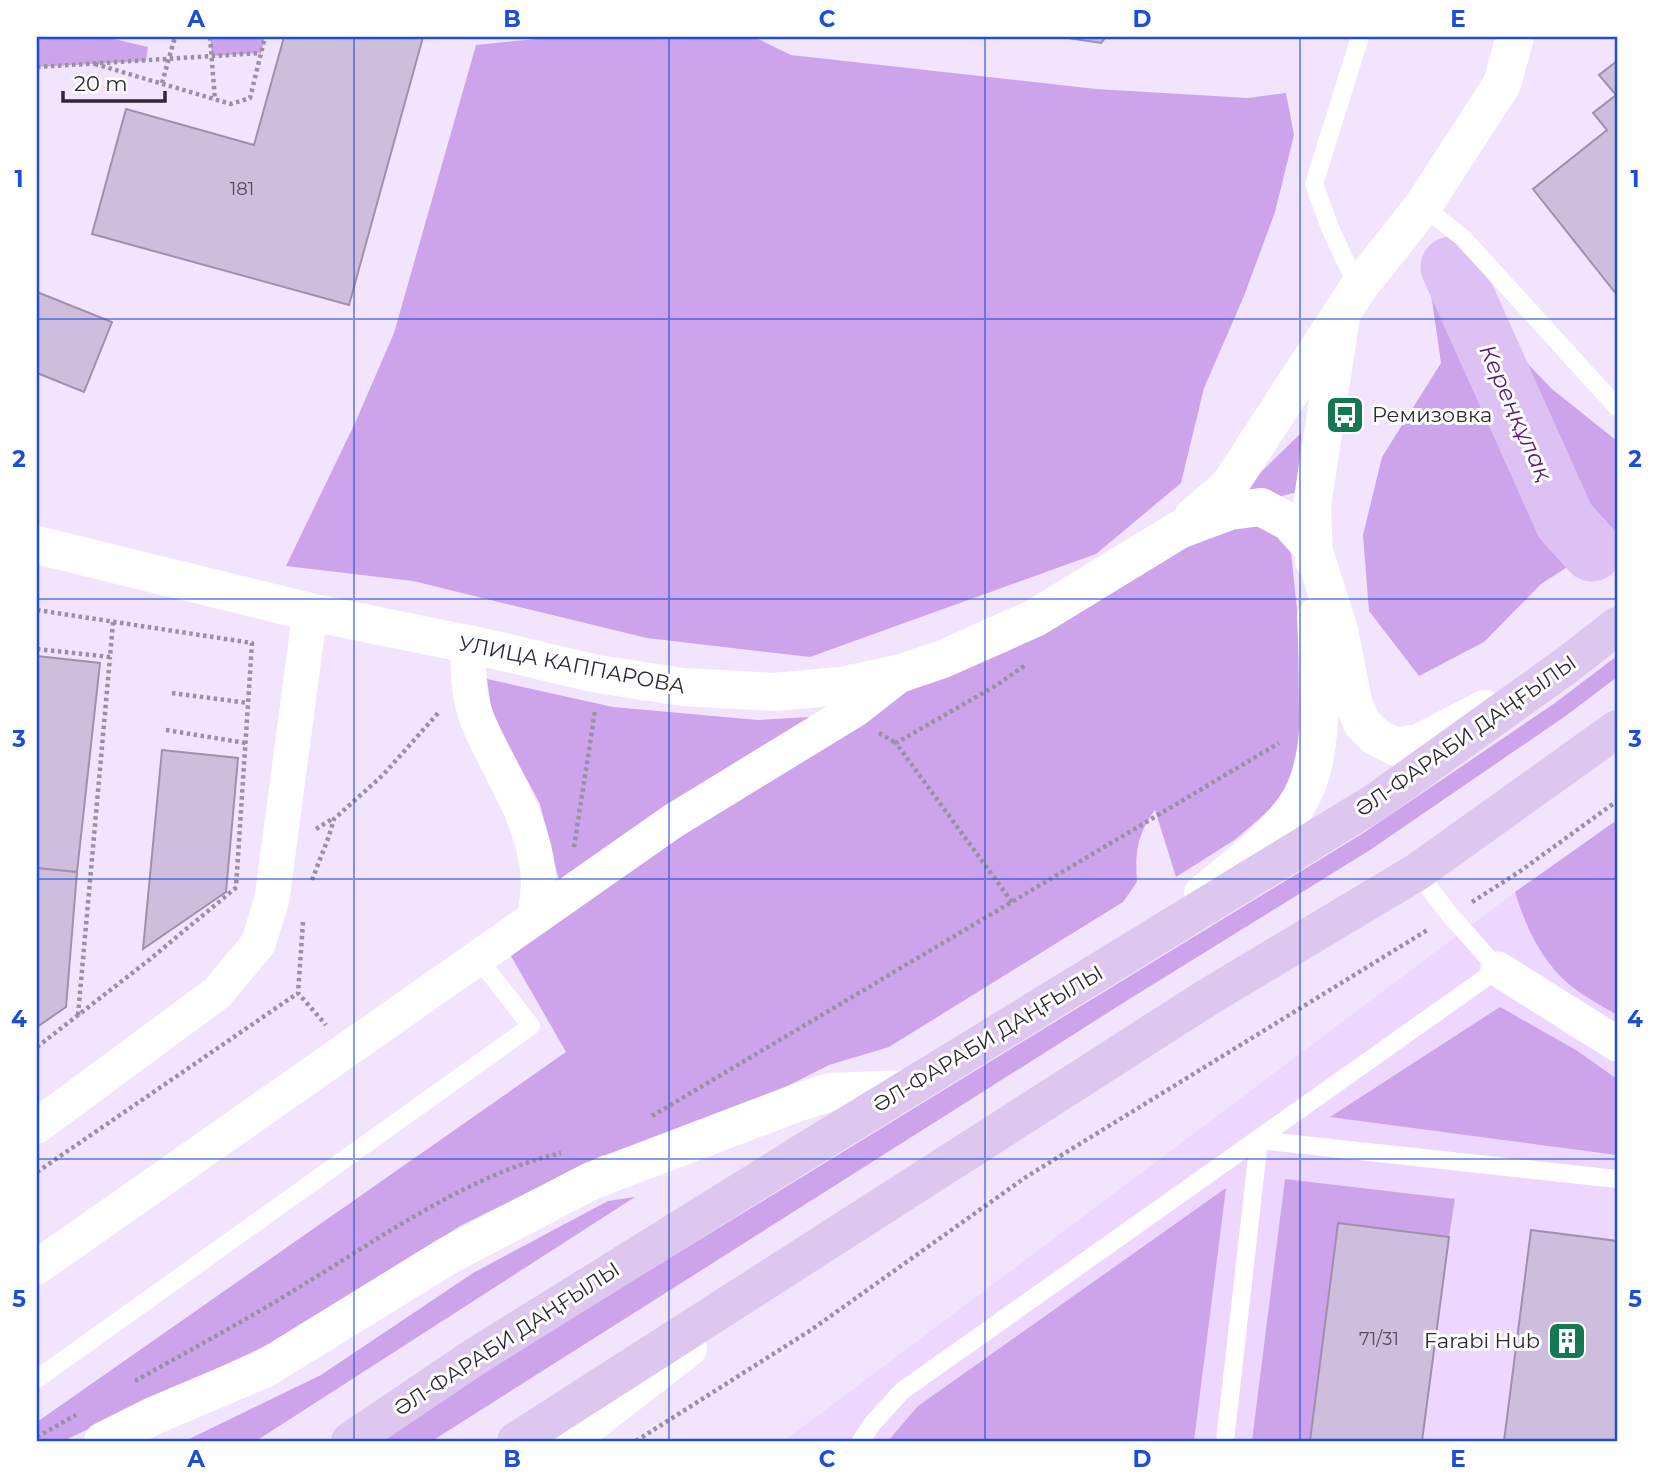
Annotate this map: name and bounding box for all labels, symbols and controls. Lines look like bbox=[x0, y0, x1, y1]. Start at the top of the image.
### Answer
text: A bbox=[186, 5, 205, 33]
text: B bbox=[503, 5, 521, 33]
text: C bbox=[819, 5, 836, 33]
text: D bbox=[1133, 5, 1152, 33]
text: E bbox=[1450, 5, 1466, 33]
scale bar bbox=[63, 60, 164, 104]
text: 20 m bbox=[74, 71, 128, 96]
text: 1 bbox=[14, 165, 24, 193]
text: 1 bbox=[1630, 165, 1640, 193]
house number: 181 bbox=[230, 178, 254, 200]
water label: Кереңқұлақ bbox=[1473, 340, 1559, 486]
bus stop icon: Ремизовка bbox=[1324, 394, 1366, 436]
place label: Ремизовка bbox=[1372, 402, 1492, 427]
text: 2 bbox=[12, 445, 26, 473]
text: 2 bbox=[1628, 445, 1642, 473]
street label: УЛИЦА КАППАРОВА bbox=[457, 630, 688, 699]
street label: ӘЛ-ФАРАБИ ДАҢҒЫЛЫ bbox=[1350, 650, 1581, 822]
text: 3 bbox=[11, 725, 26, 753]
text: 3 bbox=[1627, 725, 1642, 753]
street label: ӘЛ-ФАРАБИ ДАҢҒЫЛЫ bbox=[868, 960, 1107, 1117]
text: 4 bbox=[11, 1005, 27, 1033]
text: 4 bbox=[1627, 1005, 1643, 1033]
street label: ӘЛ-ФАРАБИ ДАҢҒЫЛЫ bbox=[389, 1256, 624, 1421]
text: 5 bbox=[12, 1285, 26, 1313]
text: 5 bbox=[1628, 1285, 1642, 1313]
building icon: Farabi Hub bbox=[1546, 1320, 1588, 1362]
house number: 71/31 bbox=[1359, 1328, 1399, 1350]
place label: Farabi Hub bbox=[1424, 1328, 1540, 1353]
text: A bbox=[186, 1445, 205, 1473]
text: B bbox=[503, 1445, 521, 1473]
text: C bbox=[819, 1445, 836, 1473]
text: D bbox=[1133, 1445, 1152, 1473]
text: E bbox=[1450, 1445, 1466, 1473]

